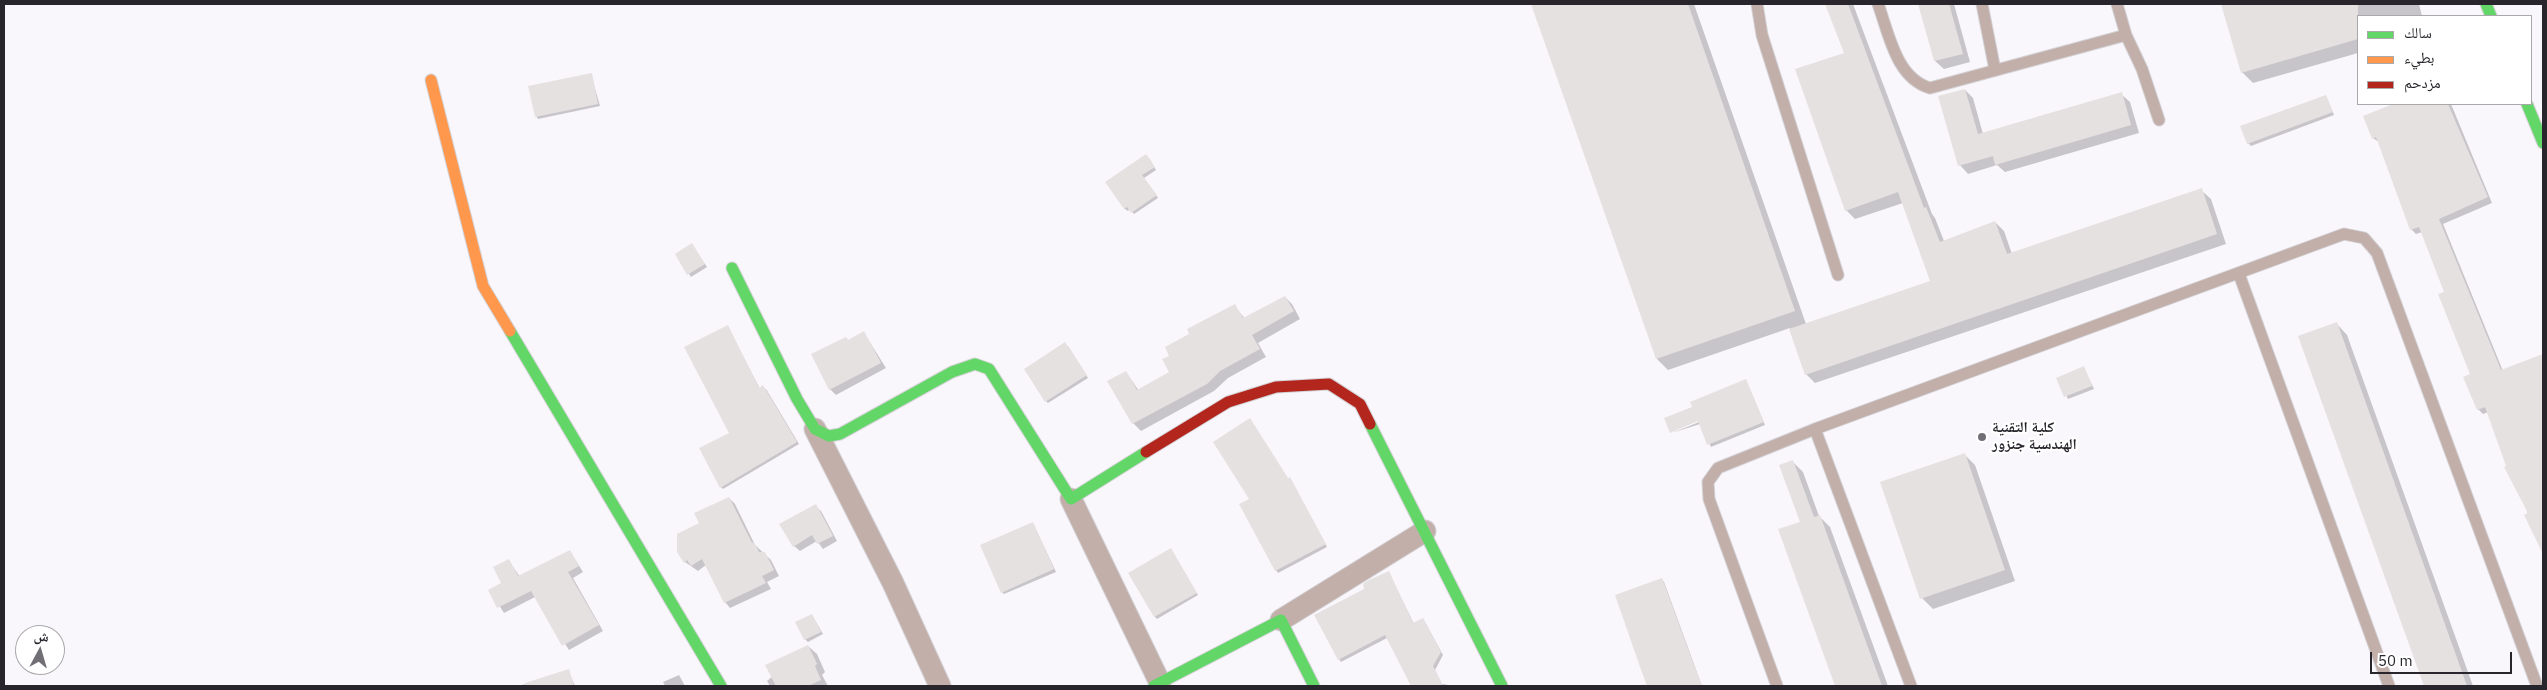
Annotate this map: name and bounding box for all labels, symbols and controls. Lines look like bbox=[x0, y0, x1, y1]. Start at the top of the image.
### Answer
legend bbox=[2357, 15, 2532, 105]
text: سالك bbox=[2404, 23, 2432, 42]
text: بطيء bbox=[2404, 48, 2434, 67]
text: مزدحم bbox=[2404, 73, 2441, 92]
place label: كلية التقنية الهندسية جنزور bbox=[1992, 419, 2077, 454]
marker: كلية التقنية الهندسية جنزور bbox=[1976, 431, 1988, 443]
north arrow bbox=[15, 625, 65, 675]
text: ش bbox=[33, 626, 50, 646]
scale bar bbox=[2372, 642, 2514, 674]
text: 50 m bbox=[2378, 651, 2413, 670]

